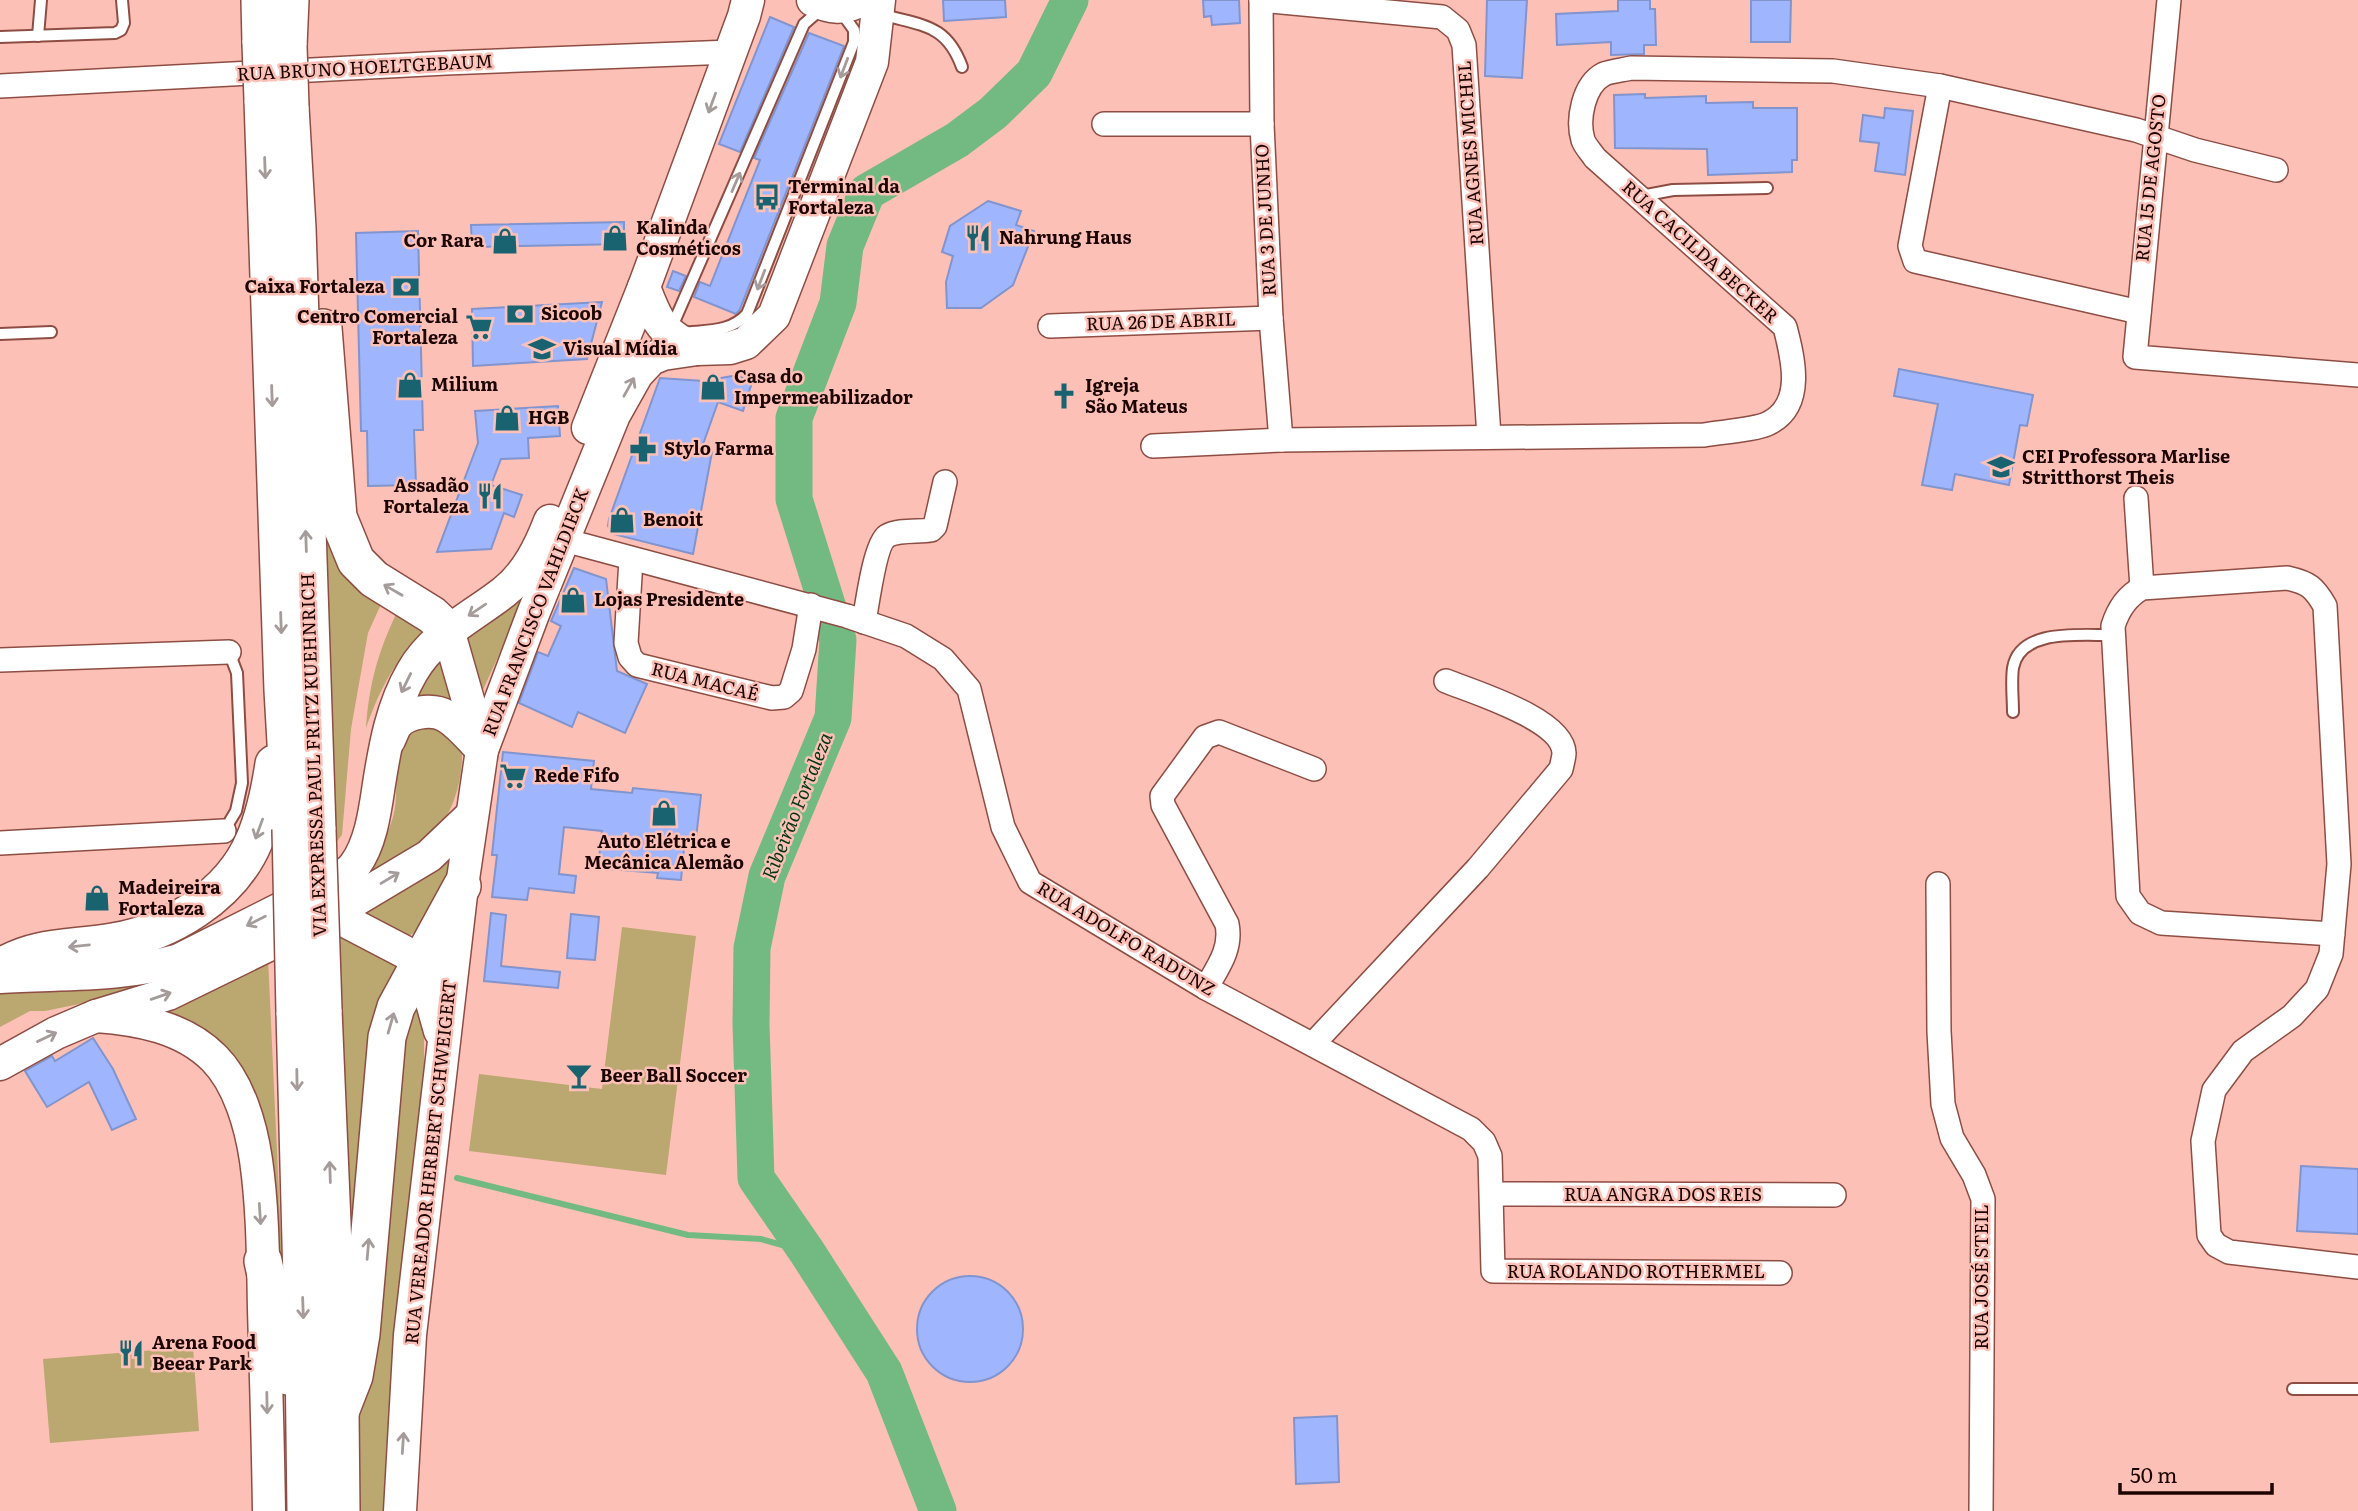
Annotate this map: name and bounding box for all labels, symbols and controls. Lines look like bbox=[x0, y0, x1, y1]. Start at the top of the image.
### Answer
street label: RUA BRUNO HOELTGEBAUM bbox=[236, 46, 494, 87]
one-way arrow bbox=[837, 57, 850, 79]
street label: RUA AGNES MICHEL bbox=[1450, 60, 1489, 246]
one-way arrow bbox=[705, 92, 717, 114]
street label: RUA 15 DE AGOSTO bbox=[2127, 93, 2172, 263]
street label: RUA 3 DE JUNHO bbox=[1247, 143, 1282, 297]
one-way arrow bbox=[259, 156, 272, 179]
one-way arrow bbox=[730, 172, 743, 193]
place label: Terminal da Fortaleza bbox=[788, 172, 901, 220]
street label: RUA CACILDA BECKER bbox=[1617, 173, 1785, 329]
bus stop icon: Terminal da Fortaleza bbox=[752, 182, 782, 212]
place label: Kalinda Cosméticos bbox=[636, 213, 741, 261]
shop icon: Kalinda Cosméticos bbox=[600, 223, 630, 253]
restaurant icon: Nahrung Haus bbox=[963, 223, 993, 253]
place label: Nahrung Haus bbox=[999, 223, 1131, 250]
place label: Cor Rara bbox=[403, 226, 485, 253]
shop icon: Cor Rara bbox=[490, 226, 520, 256]
one-way arrow bbox=[753, 269, 766, 290]
place label: Caixa Fortaleza bbox=[244, 272, 386, 299]
bank icon: Caixa Fortaleza bbox=[391, 272, 421, 302]
bank icon: Sicoob bbox=[505, 299, 535, 329]
place label: Sicoob bbox=[541, 299, 602, 326]
place label: Centro Comercial Fortaleza bbox=[297, 302, 459, 350]
street label: RUA 26 DE ABRIL bbox=[1085, 304, 1236, 337]
supermarket icon: Centro Comercial Fortaleza bbox=[464, 312, 494, 342]
school or university icon: Visual Mídia bbox=[527, 334, 557, 364]
place label: Visual Mídia bbox=[563, 334, 678, 361]
place label: Casa do Impermeabilizador bbox=[734, 362, 913, 410]
shop icon: Milium bbox=[395, 370, 425, 400]
place label: Milium bbox=[431, 370, 498, 397]
place label: Igreja São Mateus bbox=[1085, 371, 1188, 419]
shop icon: Casa do Impermeabilizador bbox=[698, 372, 728, 402]
one-way arrow bbox=[623, 377, 636, 398]
church icon: Igreja São Mateus bbox=[1049, 381, 1079, 411]
one-way arrow bbox=[266, 384, 279, 407]
shop icon: HGB bbox=[492, 403, 522, 433]
place label: HGB bbox=[528, 403, 569, 430]
pharmacy icon: Stylo Farma bbox=[628, 434, 658, 464]
place label: Stylo Farma bbox=[664, 434, 774, 461]
place label: CEI Professora Marlise Stritthorst Theis bbox=[2022, 442, 2230, 490]
school or university icon: CEI Professora Marlise Stritthorst Theis bbox=[1986, 452, 2016, 482]
place label: Assadão Fortaleza bbox=[383, 471, 470, 519]
restaurant icon: Assadão Fortaleza bbox=[475, 481, 505, 511]
street label: RUA FRANCISCO VAHLDIECK bbox=[475, 483, 595, 740]
shop icon: Benoit bbox=[607, 505, 637, 535]
place label: Benoit bbox=[643, 505, 703, 532]
one-way arrow bbox=[300, 530, 313, 553]
street label: VIA EXPRESSA PAUL FRITZ KUEHNRICH bbox=[293, 573, 332, 937]
one-way arrow bbox=[383, 583, 403, 597]
shop icon: Lojas Presidente bbox=[558, 585, 588, 615]
place label: Lojas Presidente bbox=[594, 585, 744, 612]
one-way arrow bbox=[468, 603, 487, 617]
one-way arrow bbox=[274, 611, 287, 634]
street label: RUA MACAÉ bbox=[649, 654, 762, 707]
one-way arrow bbox=[398, 672, 412, 693]
water label: Ribeirão Fortaleza bbox=[754, 728, 838, 884]
supermarket icon: Rede Fifo bbox=[498, 761, 528, 791]
place label: Rede Fifo bbox=[534, 761, 620, 788]
shop icon: Auto Elétrica e Mecânica Alemão bbox=[649, 798, 679, 828]
one-way arrow bbox=[252, 818, 264, 840]
place label: Auto Elétrica e Mecânica Alemão bbox=[584, 827, 744, 875]
one-way arrow bbox=[380, 871, 400, 885]
place label: Madeireira Fortaleza bbox=[118, 873, 221, 921]
street label: RUA ADOLFO RADUNZ bbox=[1032, 874, 1221, 1002]
shop icon: Madeireira Fortaleza bbox=[82, 883, 112, 913]
one-way arrow bbox=[246, 914, 267, 928]
one-way arrow bbox=[69, 940, 91, 953]
street label: RUA VEREADOR HERBERT SCHWEIGERT bbox=[397, 978, 462, 1346]
one-way arrow bbox=[150, 989, 172, 1001]
one-way arrow bbox=[386, 1012, 399, 1034]
one-way arrow bbox=[36, 1030, 57, 1044]
bar icon: Beer Ball Soccer bbox=[564, 1061, 594, 1091]
place label: Beer Ball Soccer bbox=[600, 1061, 747, 1088]
one-way arrow bbox=[290, 1068, 304, 1091]
one-way arrow bbox=[323, 1161, 336, 1184]
street label: RUA ANGRA DOS REIS bbox=[1564, 1180, 1762, 1207]
one-way arrow bbox=[254, 1203, 267, 1225]
street label: RUA JOSÉ STEIL bbox=[1967, 1204, 1994, 1350]
one-way arrow bbox=[362, 1238, 375, 1261]
street label: RUA ROLANDO ROTHERMEL bbox=[1507, 1257, 1765, 1284]
one-way arrow bbox=[296, 1296, 310, 1319]
place label: Arena Food Beear Park bbox=[152, 1328, 256, 1376]
restaurant icon: Arena Food Beear Park bbox=[116, 1338, 146, 1368]
one-way arrow bbox=[260, 1391, 273, 1414]
one-way arrow bbox=[397, 1432, 410, 1455]
scale bar bbox=[2120, 1452, 2272, 1496]
text: 50 m bbox=[2130, 1458, 2177, 1489]

